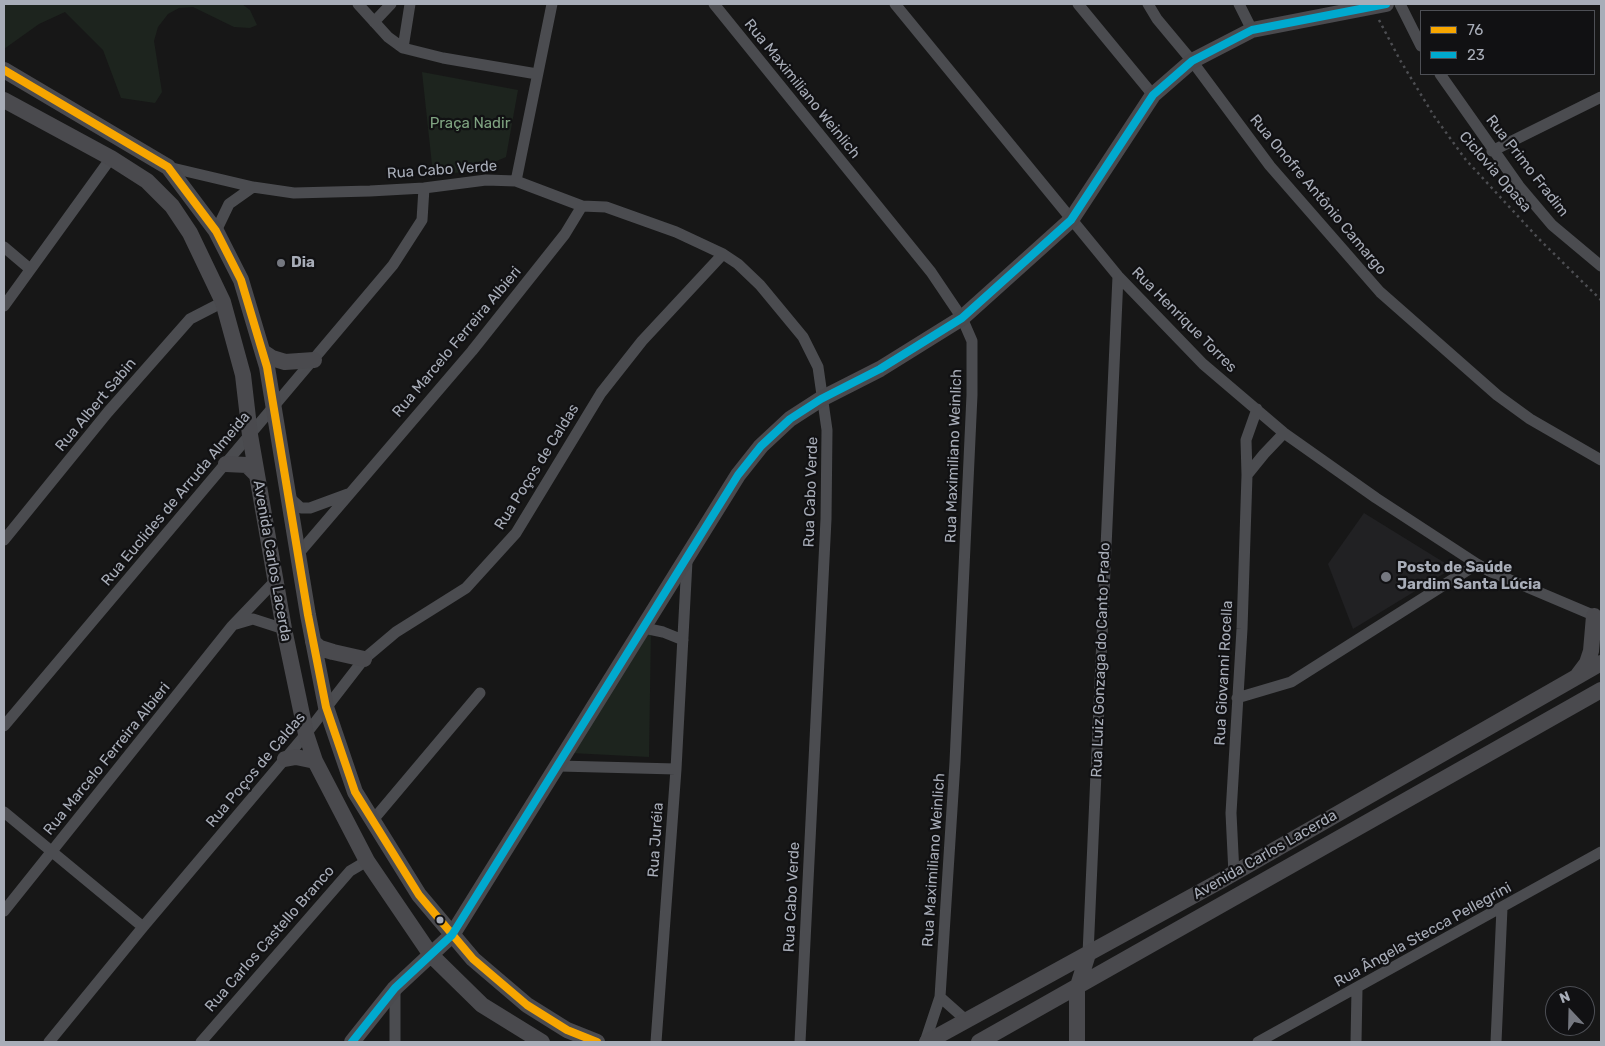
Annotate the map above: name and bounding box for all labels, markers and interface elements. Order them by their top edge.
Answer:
legend [1420,10,1595,75]
street label: Rua Maximiliano Weinlich [740,16,864,162]
text: 76 [1467,21,1483,39]
text: 23 [1467,46,1485,64]
street label: Rua Onofre Antônio Camargo [1246,111,1390,279]
street label: Rua Primo Fradim [1482,112,1572,220]
park label: Praça Nadir [430,115,510,133]
street label: Ciclovia Opasa [1455,128,1535,216]
street label: Rua Cabo Verde [386,157,498,183]
place label: Dia [291,254,315,272]
marker: Dia [275,257,287,269]
street label: Rua Marcelo Ferreira Albieri [389,263,525,421]
street label: Rua Henrique Torres [1128,264,1240,376]
street label: Rua Albert Sabin [52,355,140,455]
street label: Rua Maximiliano Weinlich [942,369,966,543]
street label: Rua Poços de Caldas [491,401,583,533]
street label: Rua Euclides de Arruda Almeida [98,408,254,590]
street label: Rua Cabo Verde [800,436,822,548]
street label: Avenida Carlos Lacerda [249,479,295,643]
street label: Rua Luiz Gonzaga do Canto Prado [1088,542,1114,778]
place label: Posto de Saúde Jardim Santa Lúcia [1397,559,1541,594]
marker: Posto de Saúde Jardim Santa Lúcia [1379,570,1393,584]
street label: Rua Giovanni Rocella [1211,600,1237,746]
street label: Rua Marcelo Ferreira Albieri [40,679,174,839]
street label: Rua Poços de Caldas [203,709,309,831]
street label: Rua Maximiliano Weinlich [919,773,949,947]
street label: Rua Juréia [644,802,668,878]
street label: Avenida Carlos Lacerda [1190,806,1340,904]
street label: Rua Cabo Verde [780,841,804,953]
street label: Rua Carlos Castello Branco [202,862,338,1016]
street label: Rua Ângela Stecca Pellegrini [1331,879,1515,991]
unlabelled marker [435,915,445,925]
north arrow [1545,986,1595,1036]
text: N [1557,988,1573,1007]

